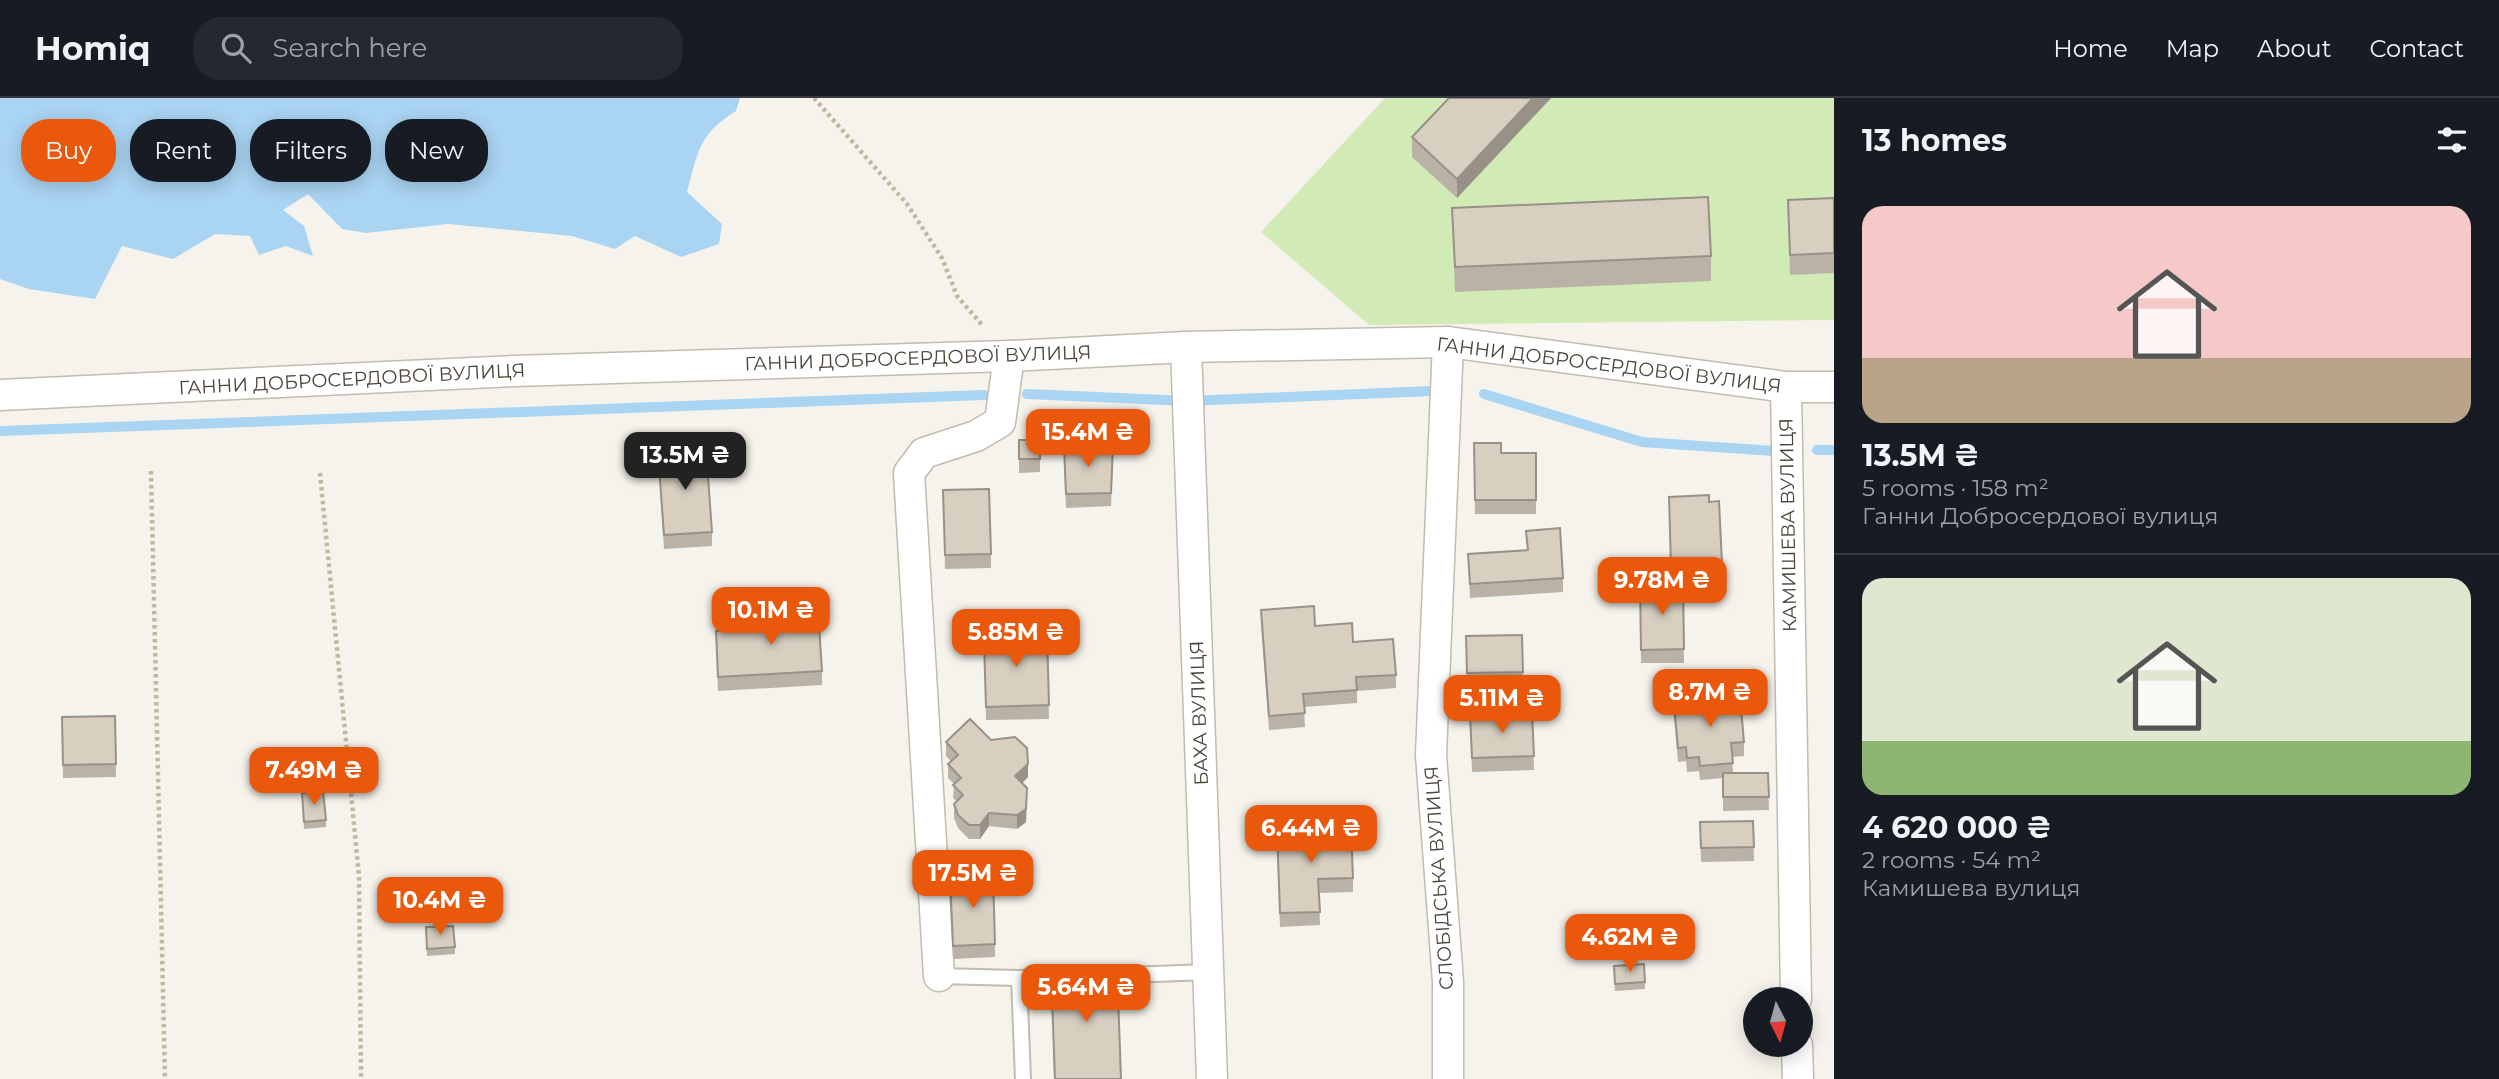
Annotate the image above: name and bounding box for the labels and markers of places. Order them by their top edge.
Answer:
pin: 15.4M ₴ [1023,410,1153,469]
pin: 13.5M ₴ [620,432,750,492]
pin: 9.78M ₴ [1597,558,1727,617]
pin: 10.1M ₴ [706,588,836,647]
pin: 5.85M ₴ [951,610,1081,669]
pin: 8.7M ₴ [1653,670,1767,729]
pin: 5.11M ₴ [1437,676,1567,735]
pin: 7.49M ₴ [249,748,379,807]
pin: 6.44M ₴ [1246,806,1376,865]
pin: 17.5M ₴ [908,850,1038,910]
pin: 10.4M ₴ [375,878,505,937]
pin: 4.62M ₴ [1565,914,1695,974]
pin: 5.64M ₴ [1021,964,1151,1024]

